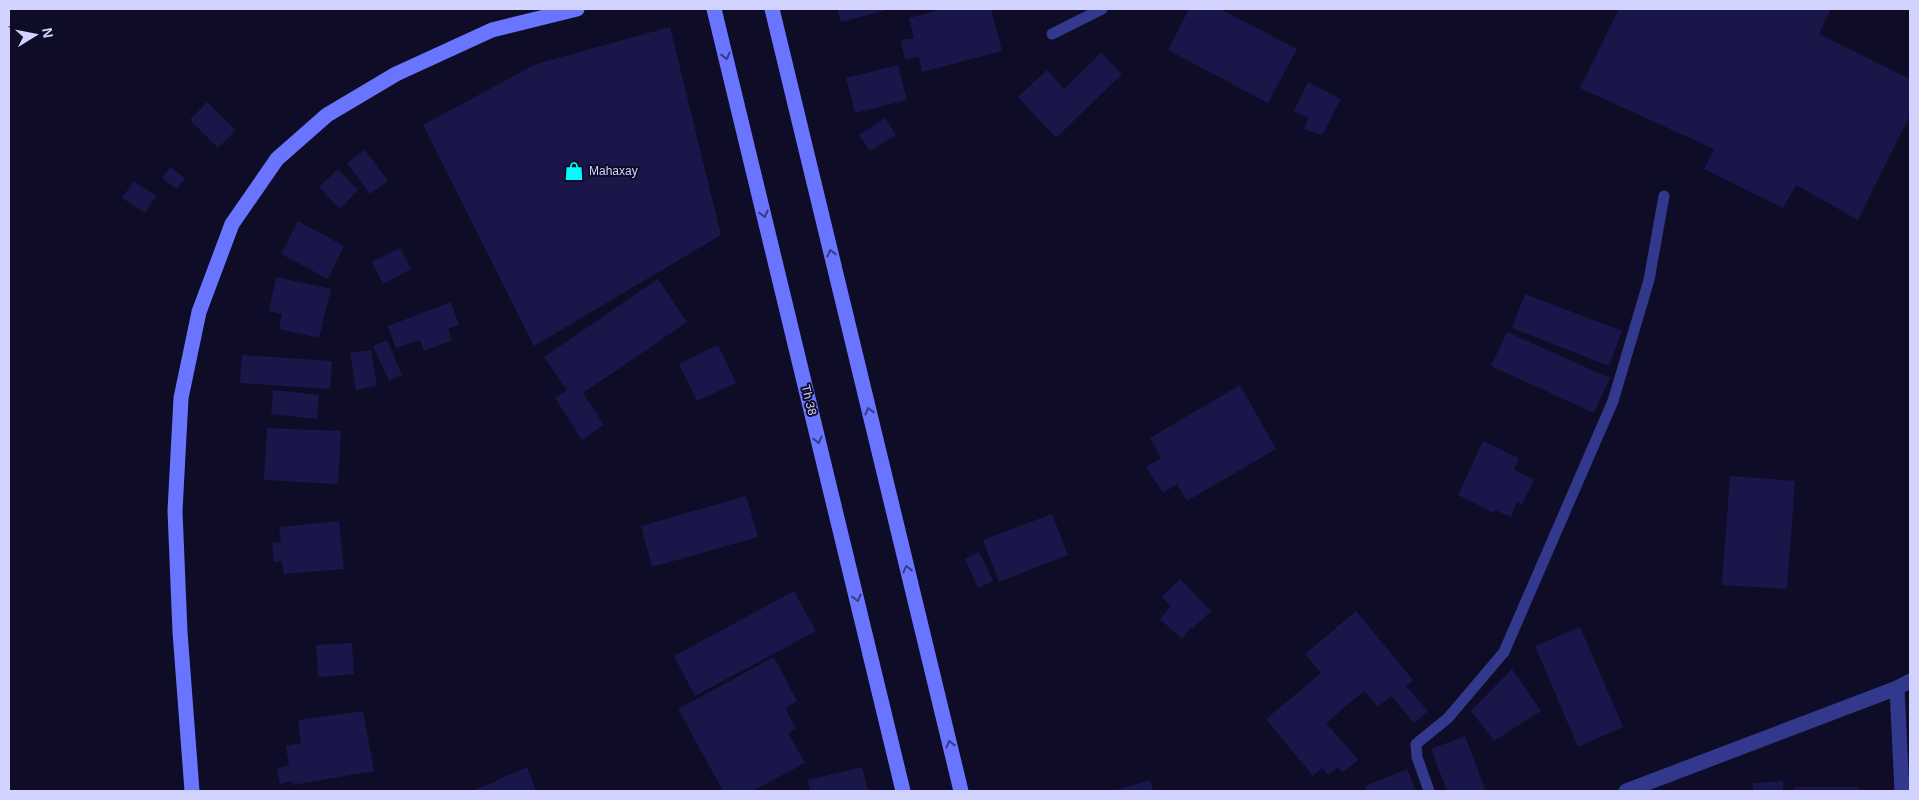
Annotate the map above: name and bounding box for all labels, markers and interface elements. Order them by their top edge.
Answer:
north arrow [10,10,60,60]
text: N [39,26,57,39]
one-way arrow [720,52,731,61]
shop icon: Mahaxay [563,160,585,182]
place label: Mahaxay [589,164,638,178]
one-way arrow [758,210,769,219]
one-way arrow [826,248,837,257]
street label: Th 38 [798,383,820,417]
one-way arrow [864,406,875,415]
one-way arrow [813,436,823,444]
one-way arrow [902,564,913,573]
one-way arrow [851,594,862,603]
one-way arrow [945,740,955,748]

